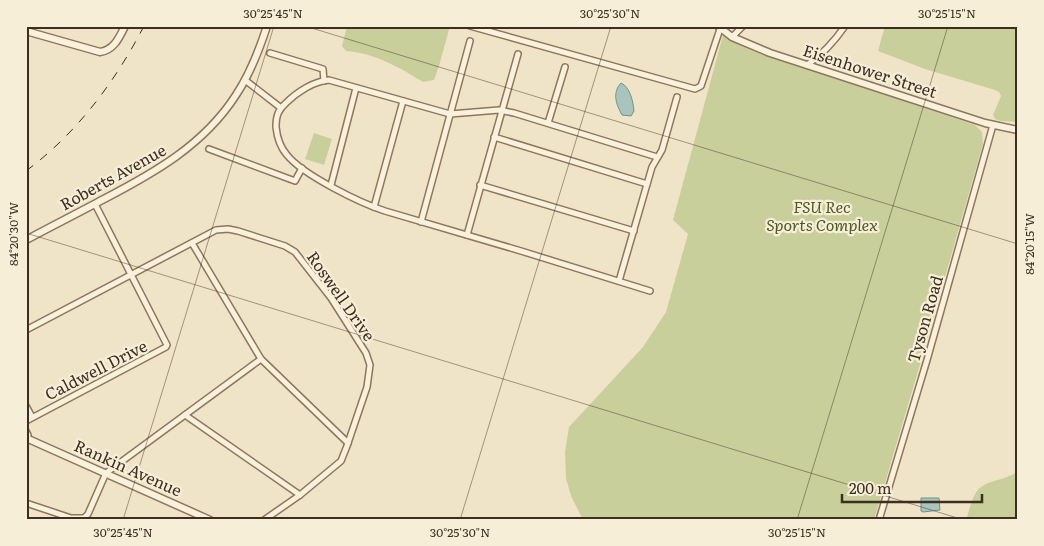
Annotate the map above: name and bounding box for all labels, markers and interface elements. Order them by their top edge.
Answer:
text: 30°25'45"N [243,4,303,22]
text: 30°25'30"N [580,4,640,22]
text: 30°25'15"N [918,4,976,22]
street label: Eisenhower Street [800,37,941,103]
street label: Roberts Avenue [55,137,170,215]
park label: FSU Rec Sports Complex [766,194,878,236]
text: 84°20'30"W [4,202,22,266]
text: 84°20'15"W [1020,213,1038,275]
street label: Roswell Drive [302,246,382,345]
street label: Tyson Road [900,272,948,365]
street label: Caldwell Drive [40,333,151,405]
street label: Rankin Avenue [71,433,186,502]
scale bar [842,471,982,503]
text: 200 m [849,476,892,499]
text: 30°25'45"N [93,523,153,541]
text: 30°25'30"N [430,523,490,541]
text: 30°25'15"N [768,523,826,541]

